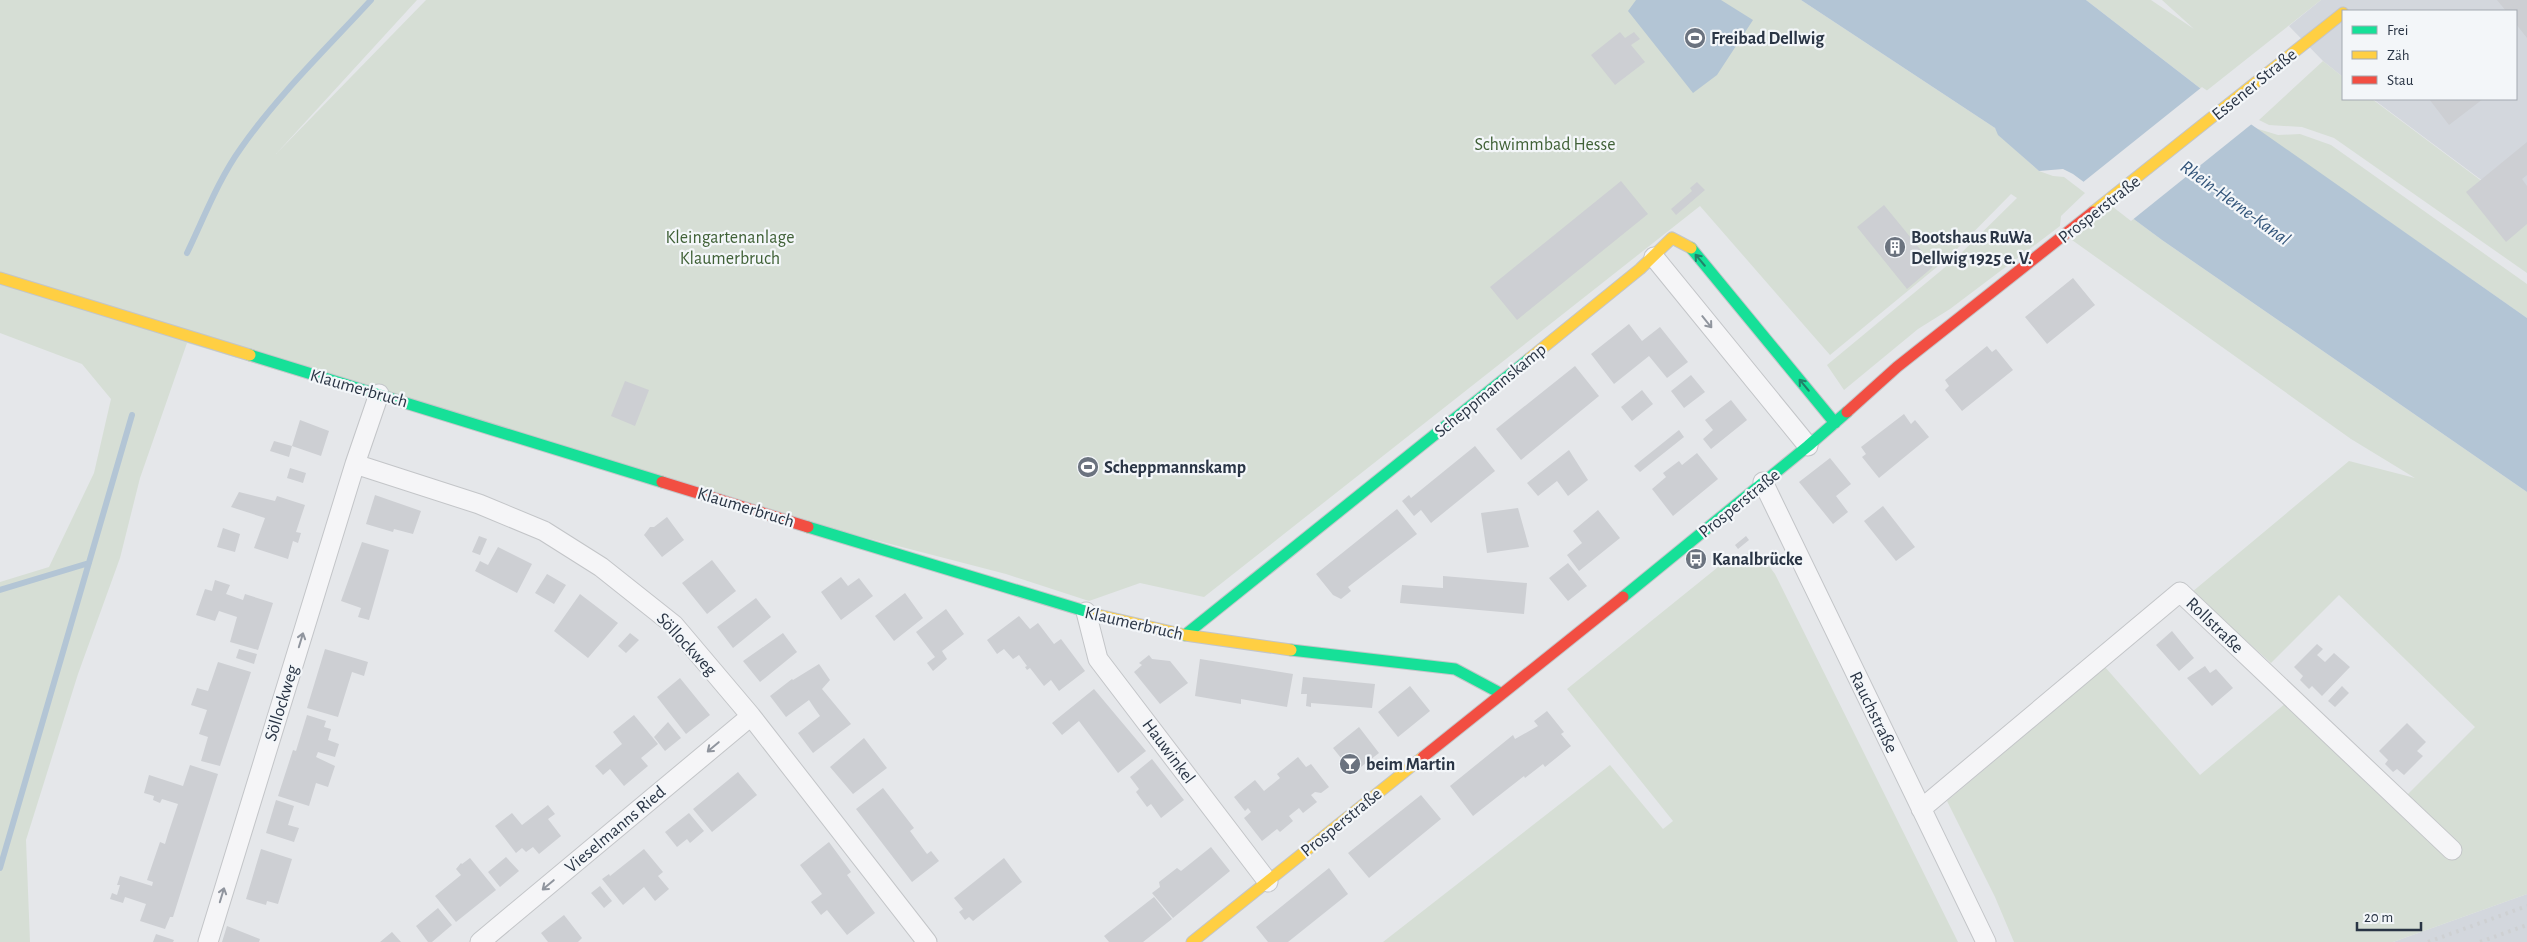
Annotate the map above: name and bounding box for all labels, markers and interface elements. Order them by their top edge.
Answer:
legend [2342,10,2517,100]
text: Frei [2387,23,2408,38]
sports icon: Freibad Dellwig [1683,26,1707,50]
place label: Freibad Dellwig [1711,30,1825,48]
street label: Essener Straße [2209,45,2300,124]
text: Zäh [2387,48,2410,63]
text: Stau [2387,73,2414,88]
park label: Schwimmbad Hesse [1475,136,1615,154]
water label: Rhein-Herne-Kanal [2177,157,2294,249]
street label: Prosperstraße [2055,172,2144,247]
park label: Kleingartenanlage Klaumerbruch [665,229,795,268]
place label: Bootshaus RuWa Dellwig 1925 e. V. [1911,229,2033,268]
building icon: Bootshaus RuWa Dellwig 1925 e. V. [1883,235,1907,259]
one-way arrow [1695,254,1706,267]
one-way arrow [1701,315,1712,328]
street label: Scheppmannskamp [1431,340,1550,441]
street label: Klaumerbruch [308,366,410,411]
one-way arrow [1798,379,1809,392]
sports icon: Scheppmannskamp [1076,455,1100,479]
place label: Scheppmannskamp [1104,459,1246,477]
street label: Prosperstraße [1696,466,1783,542]
street label: Klaumerbruch [695,485,796,531]
bus stop icon: Kanalbrücke [1684,547,1708,571]
place label: Kanalbrücke [1712,551,1803,569]
street label: Rollstraße [2182,594,2246,657]
street label: Klaumerbruch [1083,604,1185,644]
street label: Söllockweg [653,610,720,680]
one-way arrow [297,632,306,648]
street label: Söllockweg [262,663,302,744]
street label: Rauchstraße [1846,669,1900,756]
street label: Hauwinkel [1138,716,1198,787]
one-way arrow [707,741,720,753]
bar icon: beim Martin [1338,752,1362,776]
place label: beim Martin [1366,756,1455,774]
street label: Vieselmanns Ried [562,783,669,877]
street label: Prosperstraße [1298,785,1385,861]
one-way arrow [542,879,555,890]
one-way arrow [218,888,228,904]
scale bar [2357,900,2421,932]
text: 20 m [2364,910,2393,925]

